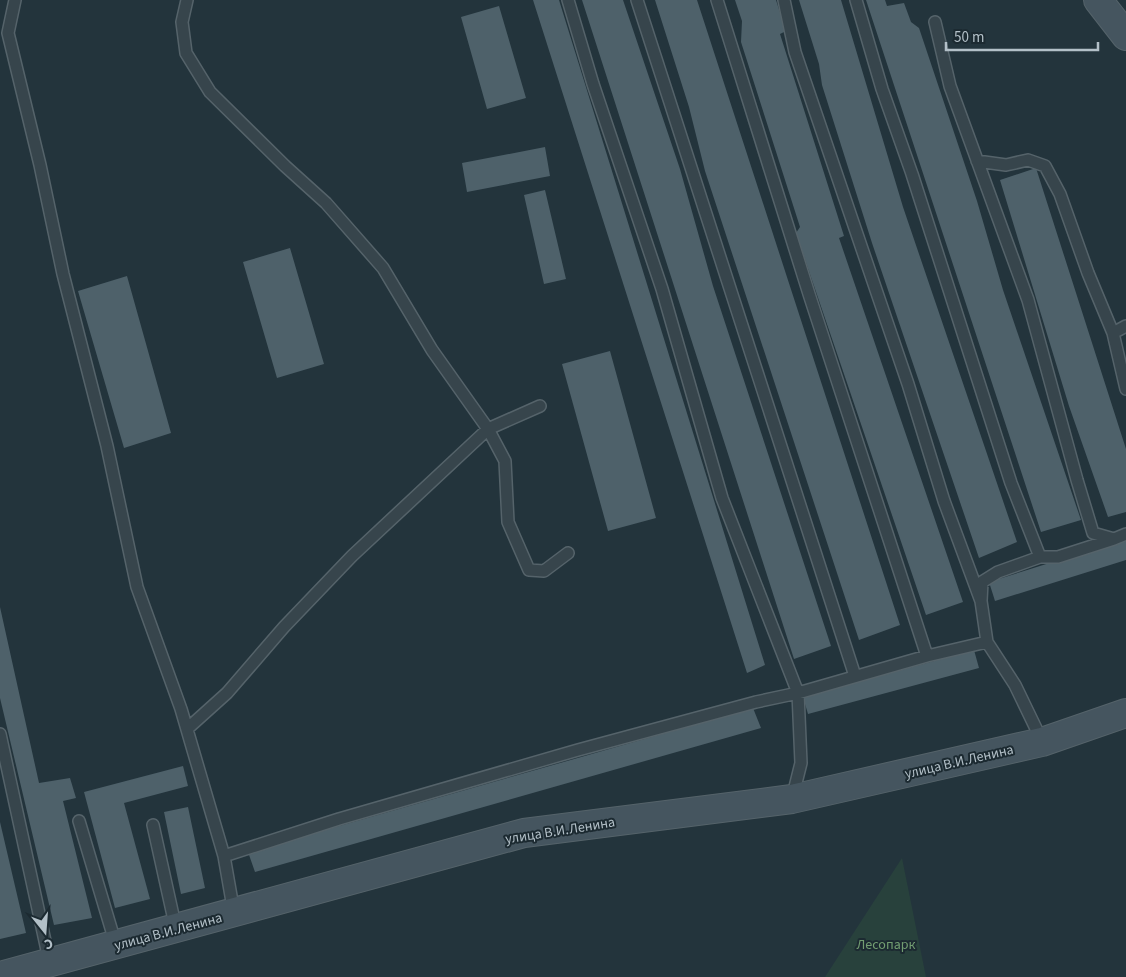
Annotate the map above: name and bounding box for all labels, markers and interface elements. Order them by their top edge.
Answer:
scale bar [946,20,1098,52]
text: 50 m [954,27,984,48]
street label: улица В.И.Ленина [903,740,1016,784]
street label: улица В.И.Ленина [504,812,617,850]
north arrow [20,907,70,957]
street label: улица В.И.Ленина [112,908,224,956]
text: С [42,933,55,954]
park label: Лесопарк [857,935,916,955]

